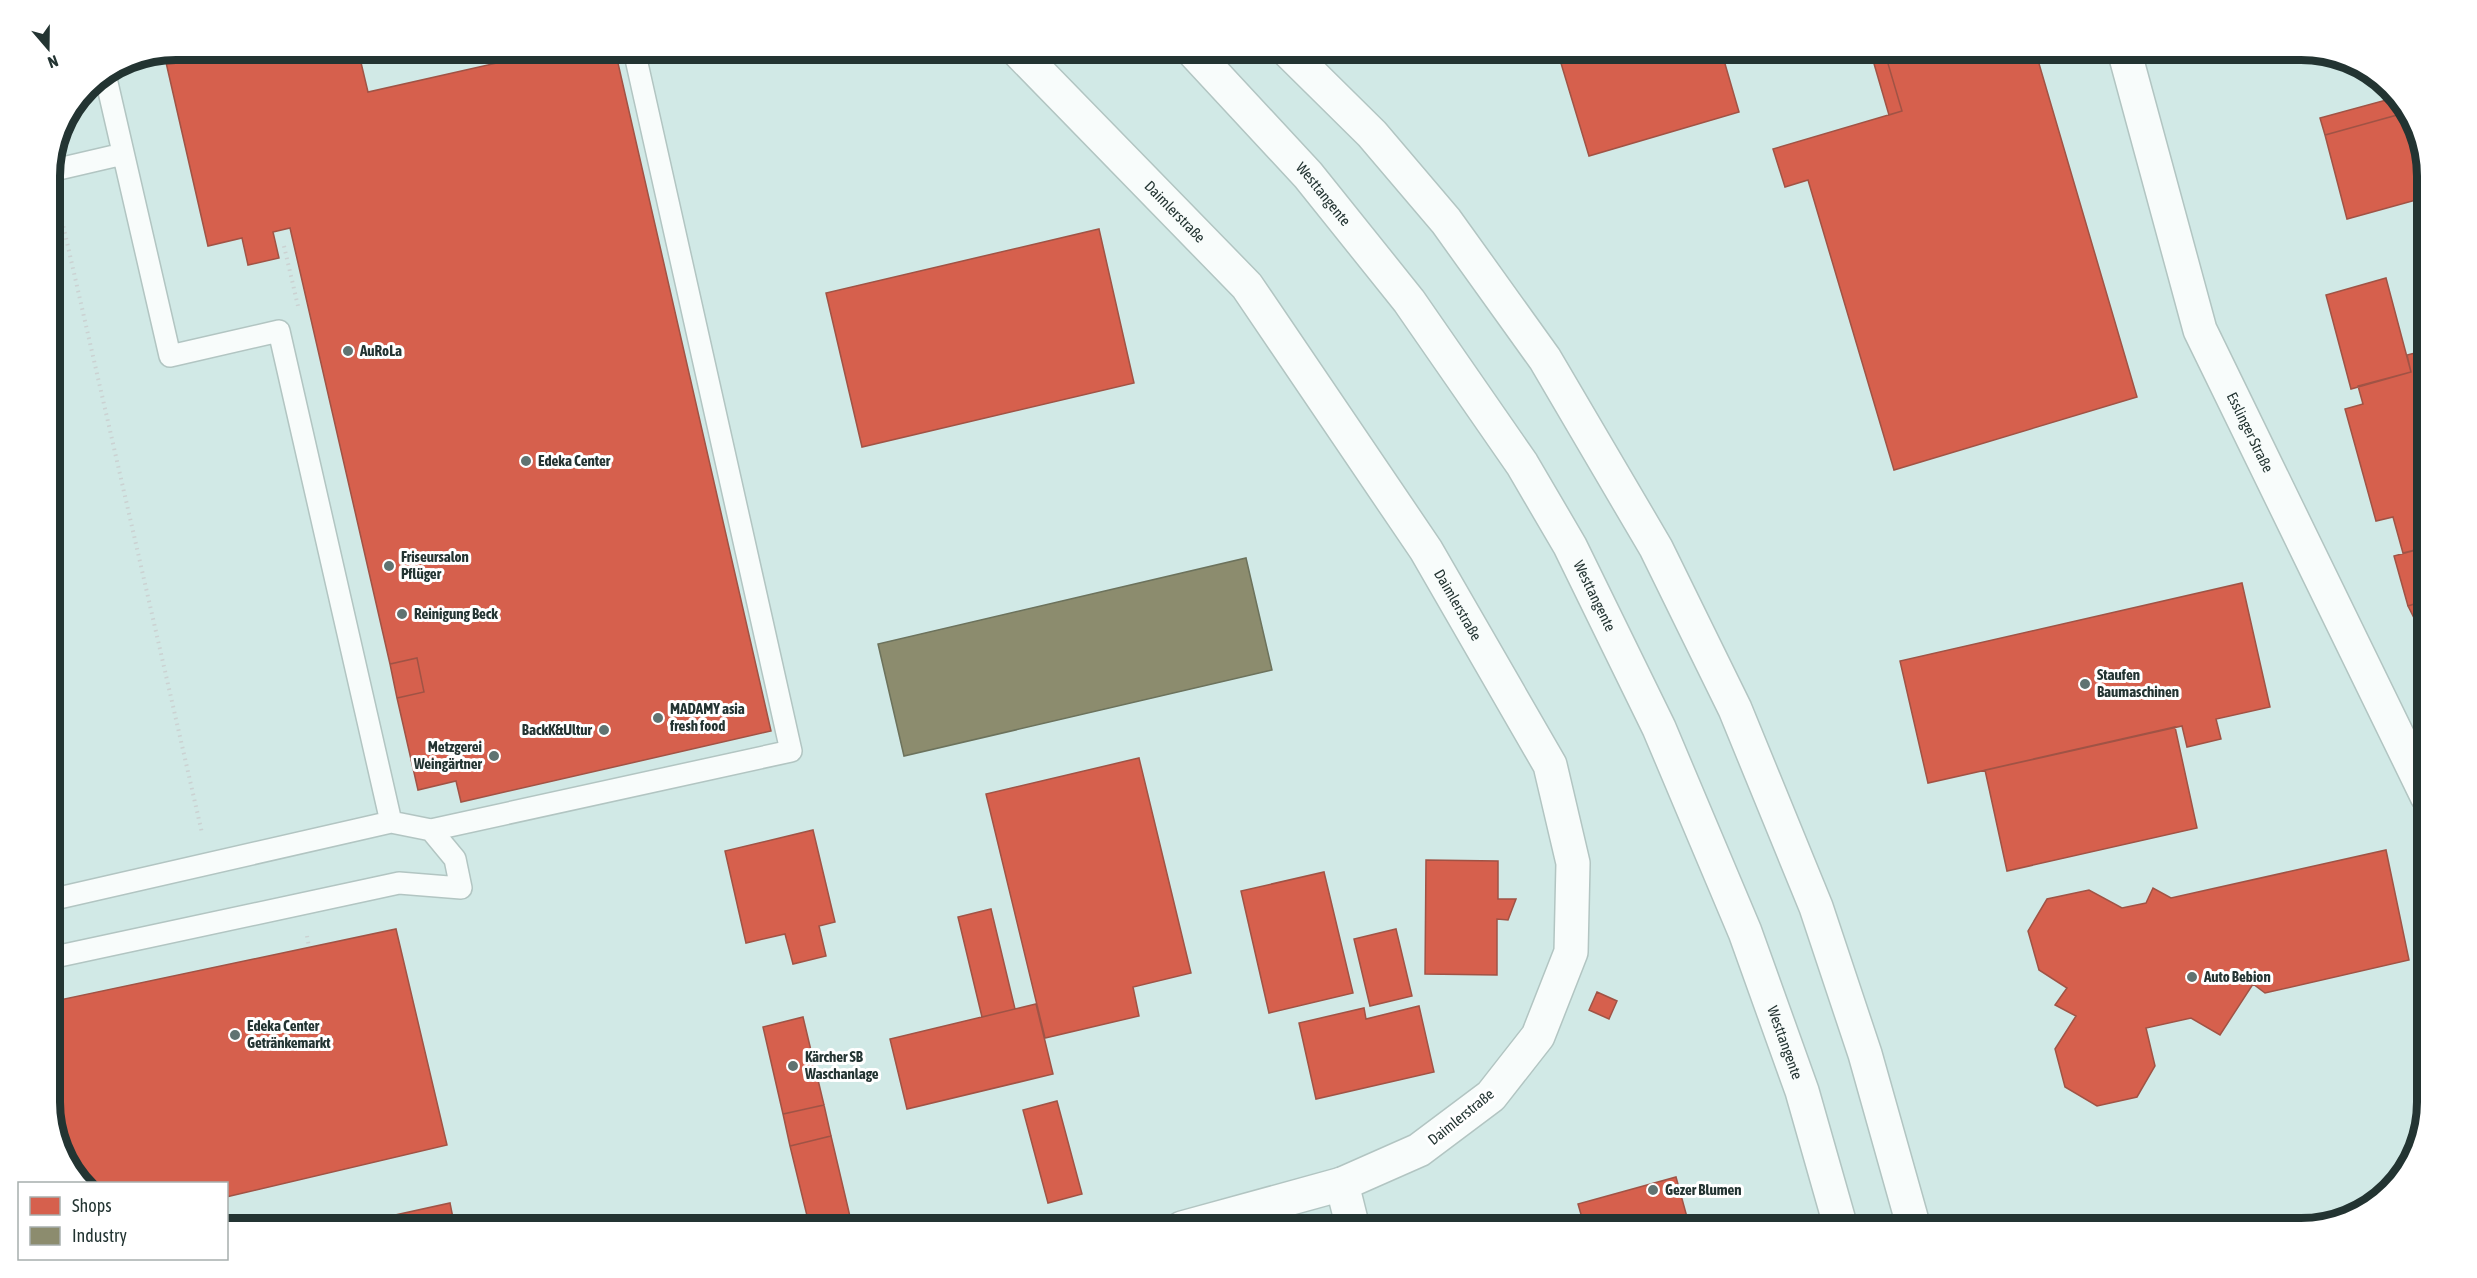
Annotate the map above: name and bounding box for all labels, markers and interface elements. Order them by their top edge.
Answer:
north arrow [18,18,78,78]
text: N [46,52,61,72]
street label: Westtangente [1293,159,1354,229]
street label: Daimlerstraße [1141,177,1209,246]
place label: AuRoLa [359,342,402,359]
marker: AuRoLa [341,344,355,358]
street label: Esslinger Straße [2224,389,2277,475]
place label: Edeka Center [538,452,611,469]
marker: Edeka Center [519,454,533,468]
place label: Friseursalon Pflüger [401,548,469,582]
street label: Westtangente [1570,558,1619,634]
marker: Friseursalon Pflüger [382,559,396,573]
street label: Daimlerstraße [1431,566,1485,644]
place label: Reinigung Beck [414,605,498,622]
marker: Reinigung Beck [395,607,409,621]
place label: Staufen Baumaschinen [2097,666,2179,700]
marker: Staufen Baumaschinen [2078,677,2092,691]
place label: MADAMY asia fresh food [669,700,745,734]
marker: MADAMY asia fresh food [651,711,665,725]
place label: BackK&Ultur [522,721,593,738]
marker: BackK&Ultur [597,723,611,737]
place label: Metzgerei Weingärtner [413,738,483,772]
marker: Metzgerei Weingärtner [487,749,501,763]
place label: Auto Bebion [2203,968,2271,985]
marker: Auto Bebion [2185,970,2199,984]
street label: Westtangente [1764,1004,1806,1082]
place label: Edeka Center Getränkemarkt [247,1017,331,1051]
marker: Edeka Center Getränkemarkt [228,1028,242,1042]
place label: Kärcher SB Waschanlage [804,1048,879,1082]
marker: Kärcher SB Waschanlage [786,1059,800,1073]
street label: Daimlerstraße [1425,1085,1497,1148]
place label: Gezer Blumen [1665,1181,1742,1198]
legend [18,1182,228,1260]
marker: Gezer Blumen [1646,1183,1660,1197]
text: Shops [72,1195,112,1216]
text: Industry [72,1225,127,1246]

